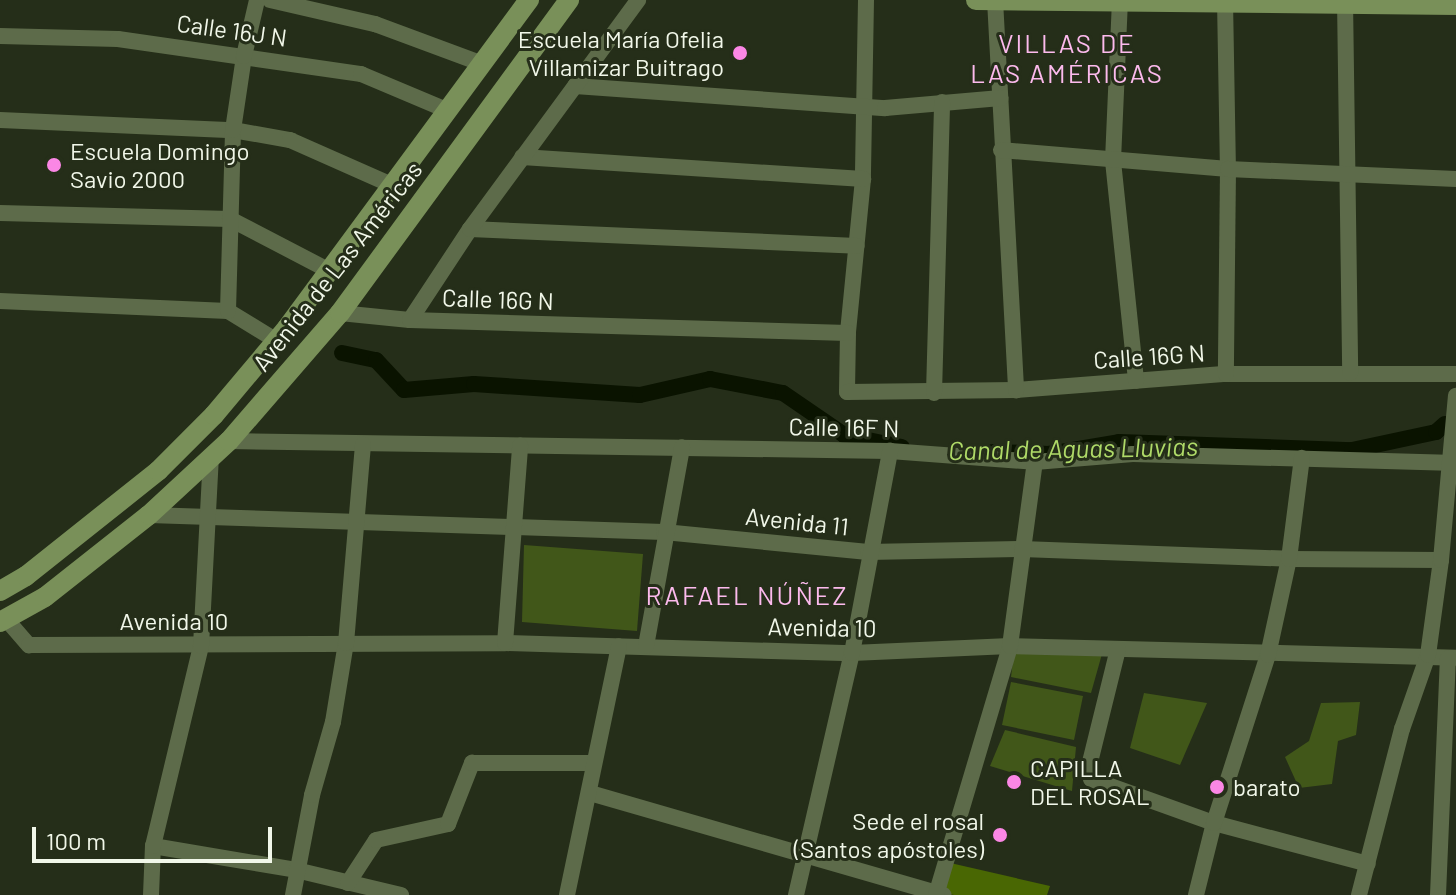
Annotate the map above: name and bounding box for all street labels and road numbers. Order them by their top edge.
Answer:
street label: Calle 16J N [175,8,289,52]
street label: Avenida de Las Américas [246,155,428,377]
street label: Calle 16G N [442,283,554,315]
street label: Calle 16G N [1092,338,1206,374]
street label: Calle 16F N [788,412,900,442]
street label: Avenida 11 [744,501,850,541]
street label: Avenida 10 [120,607,228,635]
street label: Avenida 10 [767,612,877,642]

